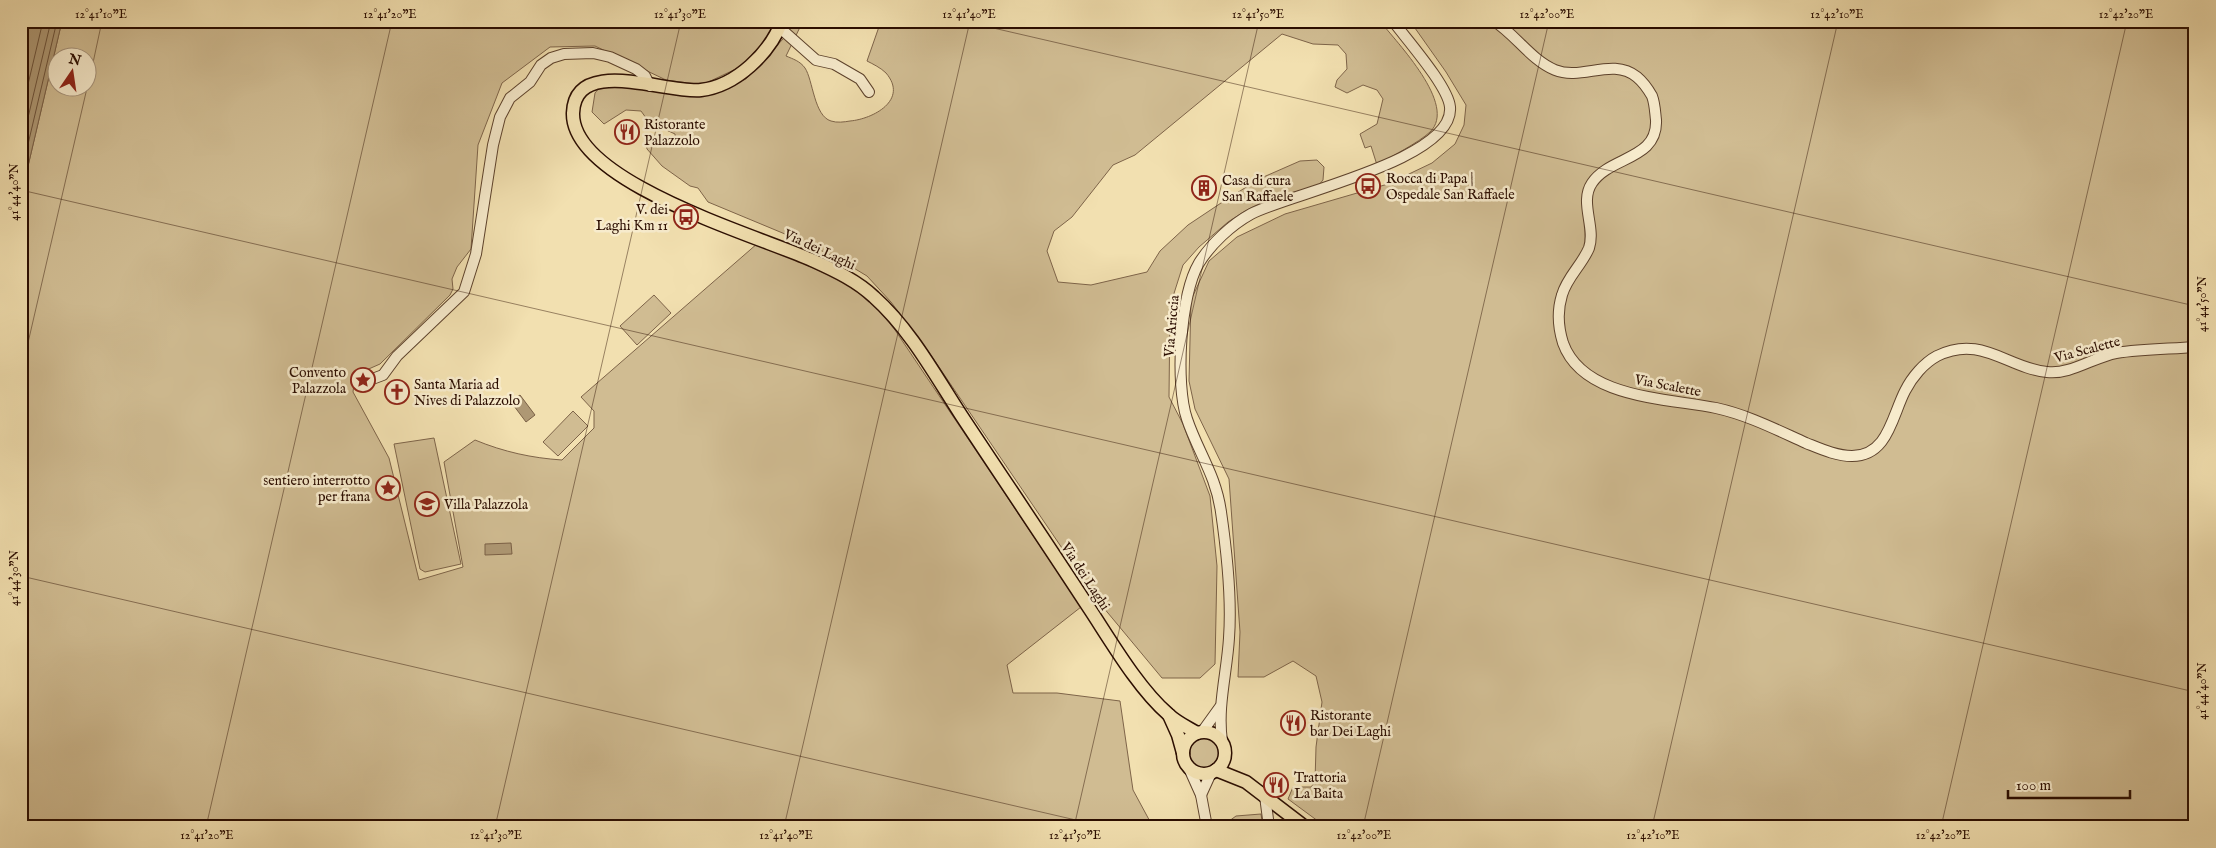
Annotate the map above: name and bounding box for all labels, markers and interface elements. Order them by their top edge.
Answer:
text: 12°41'10"E [75,7,127,22]
text: 12°41'20"E [363,7,417,22]
text: 12°41'30"E [654,7,706,22]
text: 12°41'40"E [942,7,996,22]
text: 12°41'50"E [1232,7,1284,22]
text: 12°42'00"E [1520,7,1574,22]
text: 12°42'10"E [1810,7,1864,22]
text: 12°42'20"E [2099,7,2153,22]
north arrow [48,48,98,98]
text: N [66,50,83,70]
place label: Ristorante Palazzolo [644,116,706,150]
restaurant icon: Ristorante Palazzolo [614,119,640,145]
text: 41°44'40"N [7,163,22,221]
place label: Rocca di Papa | Ospedale San Raffaele [1386,170,1515,204]
place label: Casa di cura San Raffaele [1222,172,1294,206]
bus stop icon: Rocca di Papa | Ospedale San Raffaele [1355,173,1381,199]
building icon: Casa di cura San Raffaele [1191,175,1217,201]
place label: V. dei Laghi Km 11 [596,201,668,235]
bus stop icon: V. dei Laghi Km 11 [673,204,699,230]
street label: Via dei Laghi [780,225,859,275]
text: 41°44'50"N [2195,276,2210,332]
street label: Via Ariccia [1160,293,1184,359]
street label: Via Scalette [2051,332,2123,368]
place label: Convento Palazzola [289,364,347,398]
place icon: Convento Palazzola [350,367,376,393]
street label: Via Scalette [1632,371,1703,401]
place label: Santa Maria ad Nives di Palazzolo [414,376,521,410]
church icon: Santa Maria ad Nives di Palazzolo [384,379,410,405]
place label: sentiero interrotto per frana [263,472,371,506]
place icon: sentiero interrotto per frana [375,475,401,501]
school or university icon: Villa Palazzola [414,491,440,517]
place label: Villa Palazzola [443,496,529,514]
street label: Via dei Laghi [1056,538,1114,614]
text: 41°44'30"N [7,549,22,606]
text: 41°44'40"N [2195,662,2210,720]
place label: Ristorante bar Dei Laghi [1310,707,1391,741]
restaurant icon: Ristorante bar Dei Laghi [1280,710,1306,736]
scale bar [2008,768,2131,800]
place label: Trattoria La Baita [1294,769,1347,803]
restaurant icon: Trattoria La Baita [1263,772,1289,798]
text: 100 m [2016,776,2052,795]
text: 12°41'20"E [180,828,234,843]
text: 12°41'30"E [470,828,522,843]
text: 12°41'40"E [759,828,813,843]
text: 12°41'50"E [1049,828,1101,843]
text: 12°42'00"E [1337,828,1391,843]
text: 12°42'10"E [1626,828,1680,843]
text: 12°42'20"E [1916,828,1970,843]

